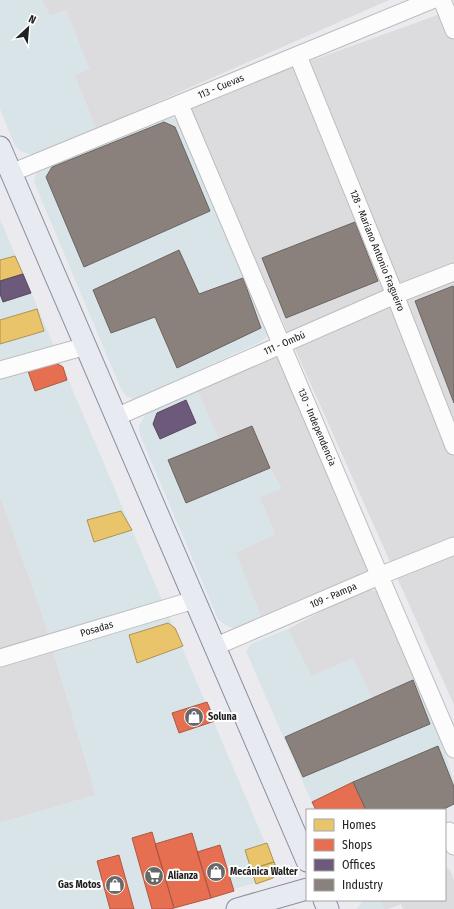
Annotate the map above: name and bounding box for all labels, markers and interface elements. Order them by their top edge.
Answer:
north arrow [8,8,48,48]
text: N [26,12,38,27]
street label: 113 - Cuevas [196,72,246,102]
street label: 128 - Mariano Antonio Fragueiro [347,188,407,313]
street label: 111 - Ombú [262,328,307,358]
street label: 130 - Independencia [295,387,338,468]
street label: 109 - Pampa [308,580,359,611]
street label: Posadas [79,618,115,640]
shop icon: Soluna [183,706,205,728]
place label: Soluna [208,711,237,723]
legend [306,809,446,901]
text: Homes [342,818,376,832]
text: Shops [342,838,372,852]
text: Offices [342,858,375,872]
shop icon: Mecánica Walter [205,861,227,883]
supermarket icon: Alianza [143,865,165,887]
place label: Mecánica Walter [230,865,298,878]
place label: Alianza [167,870,198,882]
shop icon: Gas Motos [104,874,126,896]
text: Industry [342,878,383,892]
place label: Gas Motos [58,879,102,891]

